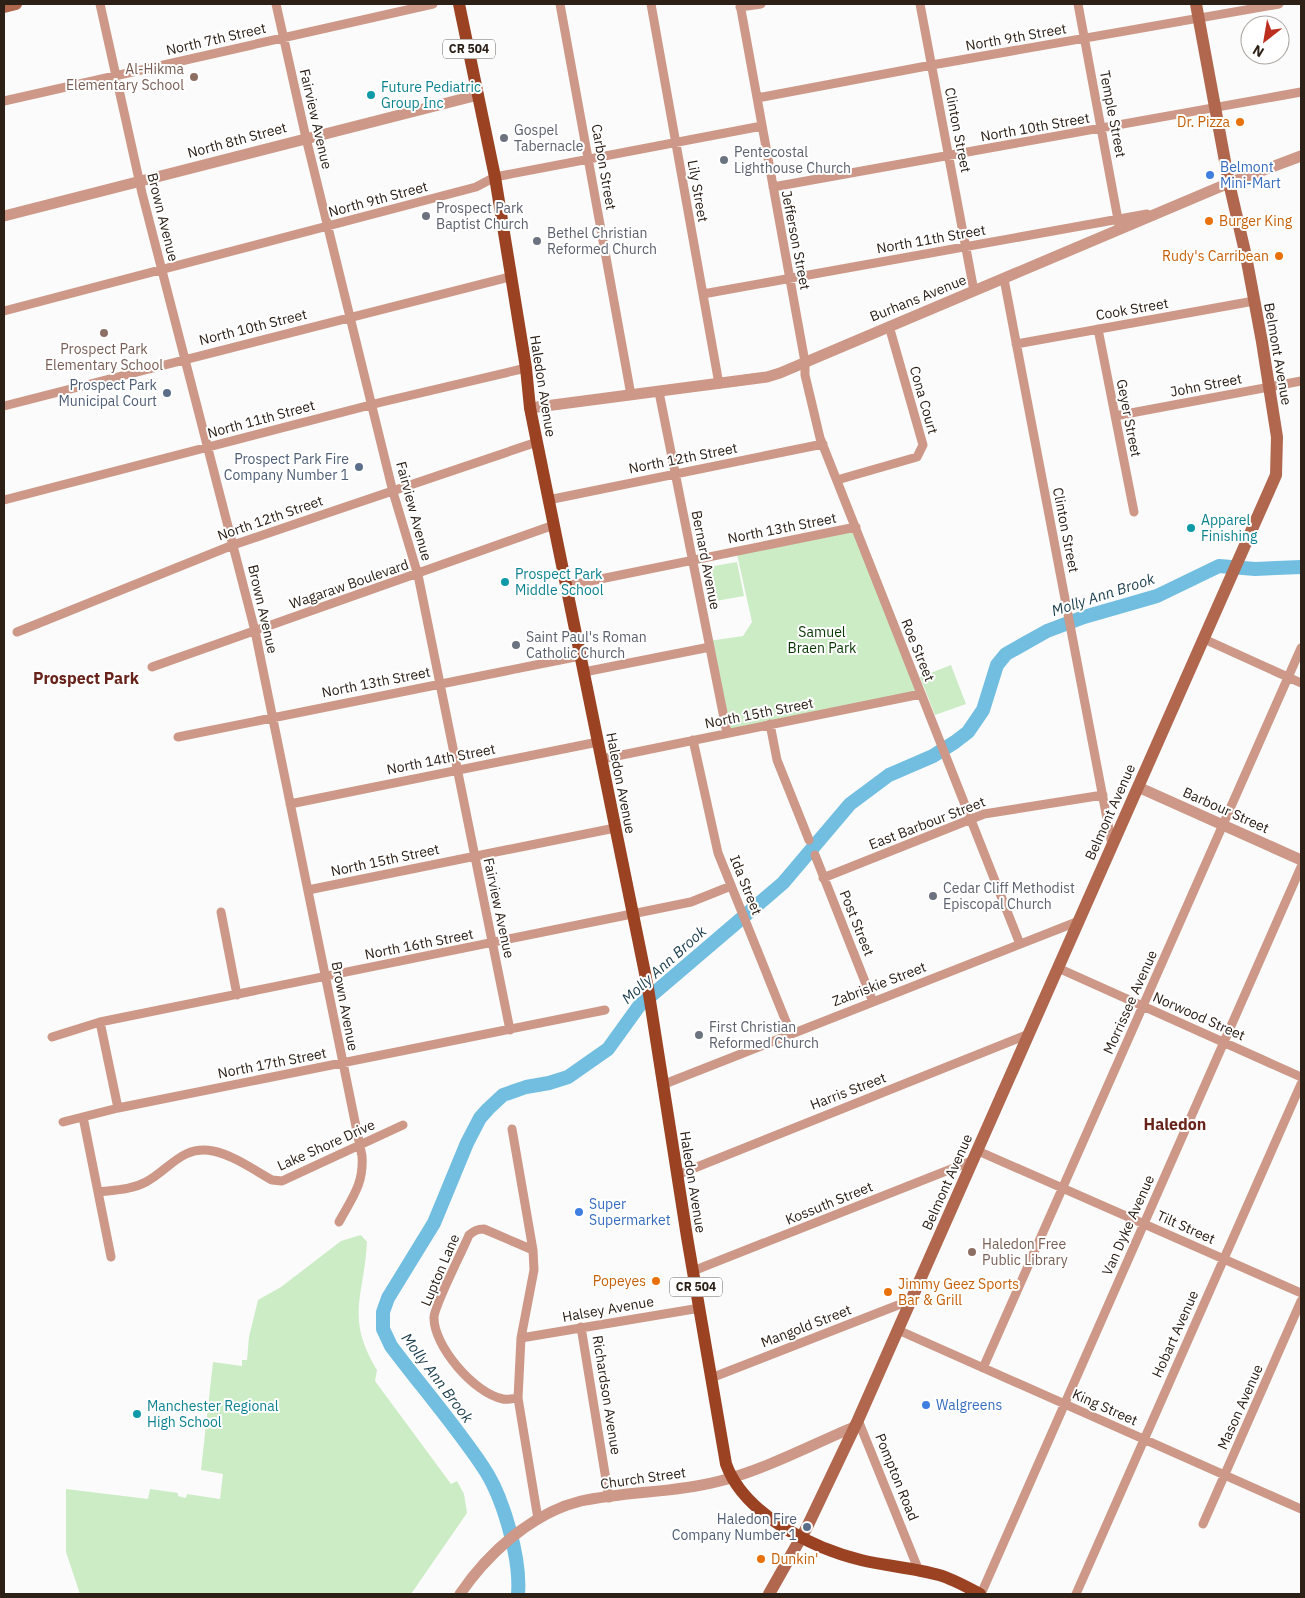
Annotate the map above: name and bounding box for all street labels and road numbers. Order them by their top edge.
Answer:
street label: North 7th Street [164,19,268,59]
street label: North 9th Street [964,19,1068,55]
road number: CR 504 [443,40,495,59]
street label: Fairview Avenue [296,67,336,171]
street label: Temple Street [1096,69,1130,159]
street label: Clinton Street [941,86,975,174]
street label: North 10th Street [979,109,1091,145]
street label: North 8th Street [185,118,289,162]
street label: Carbon Street [588,123,620,211]
street label: Lily Street [684,158,712,224]
street label: Brown Avenue [143,171,183,264]
street label: North 9th Street [326,177,430,221]
street label: Jefferson Street [778,189,814,291]
street label: North 11th Street [875,221,987,257]
street label: Burhans Avenue [867,270,969,326]
street label: Cook Street [1094,294,1170,324]
street label: Belmont Avenue [1260,301,1296,407]
street label: North 10th Street [197,305,309,349]
street label: Haledon Avenue [526,334,560,438]
street label: Cona Court [906,364,942,436]
street label: John Street [1169,369,1243,401]
street label: Geyer Street [1113,378,1145,458]
street label: North 11th Street [205,396,317,442]
street label: North 12th Street [627,439,739,477]
street label: Fairview Avenue [392,459,436,563]
street label: Clinton Street [1049,486,1083,574]
street label: North 12th Street [215,491,325,544]
street label: Bernard Avenue [688,509,724,611]
street label: North 13th Street [726,509,838,547]
street label: Wagaraw Boulevard [287,555,411,613]
street label: Brown Avenue [244,563,282,656]
street label: Roe Street [897,616,939,684]
street label: North 13th Street [320,663,432,701]
street label: North 15th Street [703,694,815,732]
street label: Haledon Avenue [602,731,640,835]
street label: North 14th Street [385,740,497,778]
street label: Belmont Avenue [1081,761,1139,863]
street label: Barbour Street [1180,783,1272,837]
street label: East Barbour Street [866,793,988,853]
street label: North 15th Street [329,840,441,880]
street label: Ida Street [726,852,766,918]
street label: Fairview Avenue [480,856,519,960]
street label: Post Street [836,887,878,959]
street label: North 16th Street [363,925,475,963]
street label: Morrissee Avenue [1099,947,1161,1057]
street label: Zabriskie Street [829,958,929,1010]
street label: Brown Avenue [328,960,363,1053]
street label: Norwood Street [1150,988,1248,1044]
street label: North 17th Street [216,1044,328,1082]
street label: Harris Street [808,1068,888,1114]
street label: Lake Shore Drive [274,1115,378,1175]
street label: Haledon Avenue [676,1130,710,1234]
street label: Belmont Avenue [918,1131,976,1233]
street label: Van Dyke Avenue [1098,1172,1158,1278]
street label: Kossuth Street [783,1177,875,1229]
street label: Tilt Street [1154,1206,1218,1248]
street label: Lupton Lane [417,1231,463,1309]
road number: CR 504 [670,1277,722,1296]
street label: Hobart Avenue [1148,1287,1202,1380]
street label: Halsey Avenue [561,1292,655,1326]
street label: Mangold Street [758,1300,854,1352]
street label: Richardson Avenue [589,1334,625,1456]
street label: Mason Avenue [1213,1361,1267,1452]
street label: King Street [1070,1385,1140,1429]
street label: Pompton Road [871,1431,923,1523]
street label: Church Street [599,1463,687,1493]

